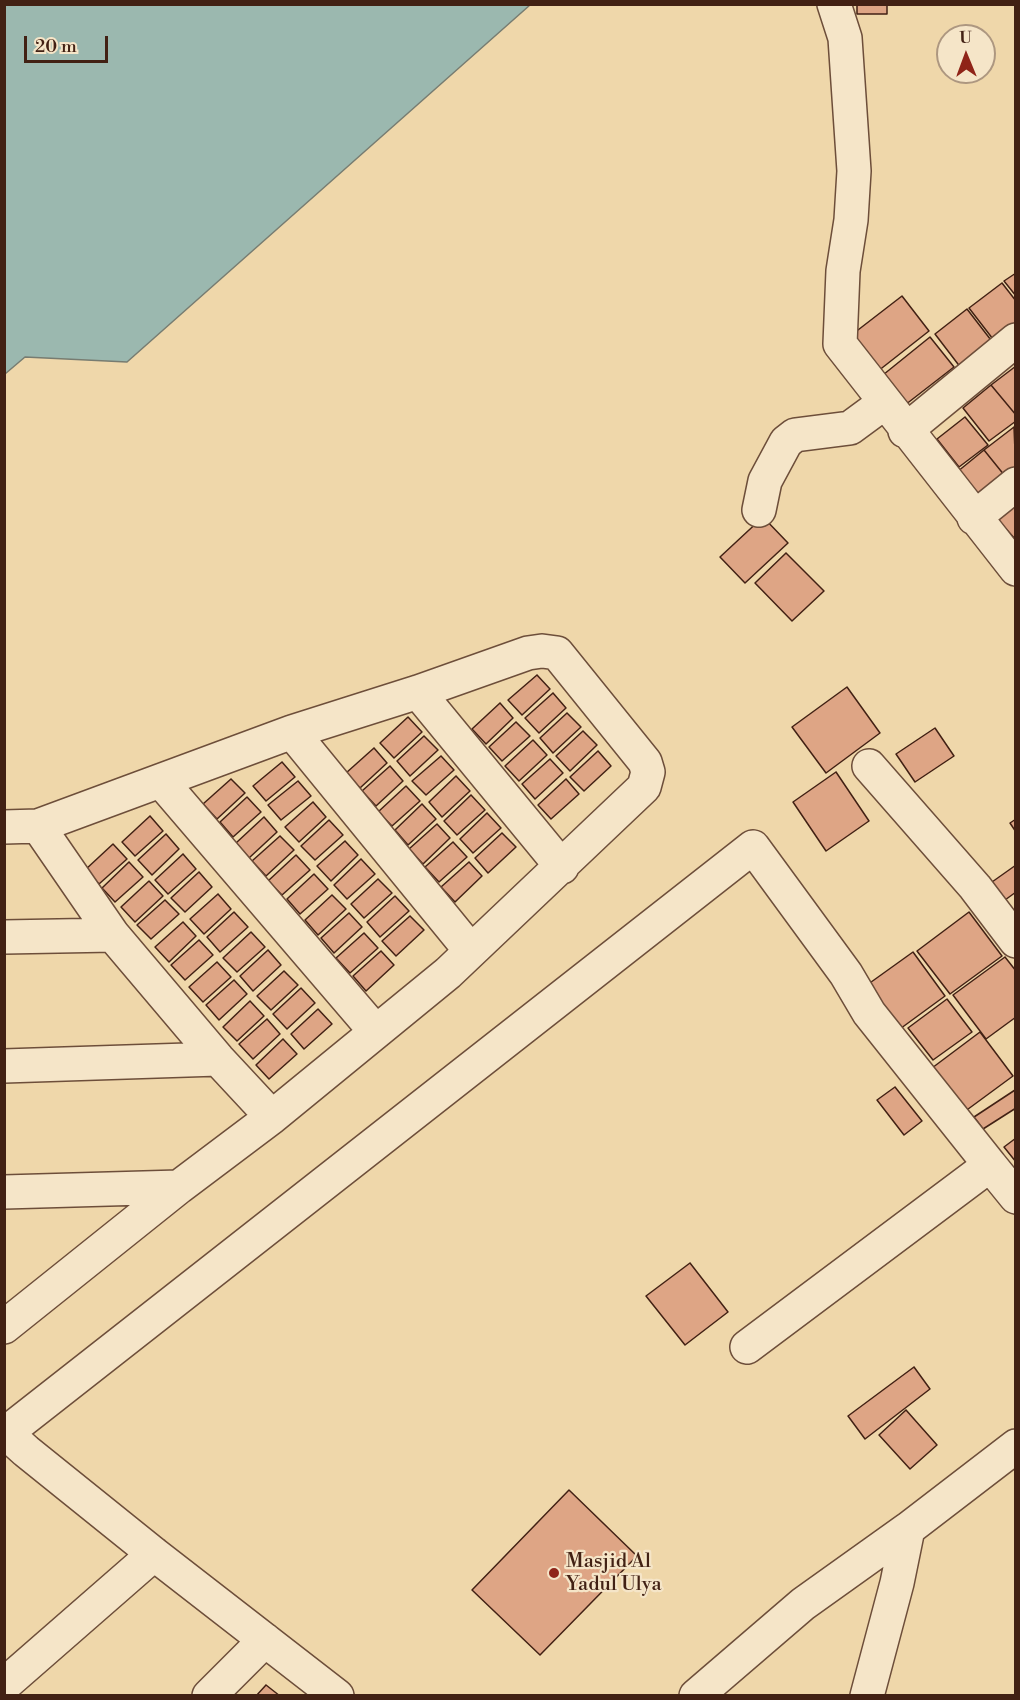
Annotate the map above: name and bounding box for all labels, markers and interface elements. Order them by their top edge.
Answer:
scale bar [27,24,111,62]
north arrow [936,24,996,84]
text: U [959,28,972,48]
text: 20 m [35,35,77,58]
place label: Masjid Al Yadul Ulya [566,1550,662,1597]
marker: Masjid Al Yadul Ulya [547,1566,561,1580]

